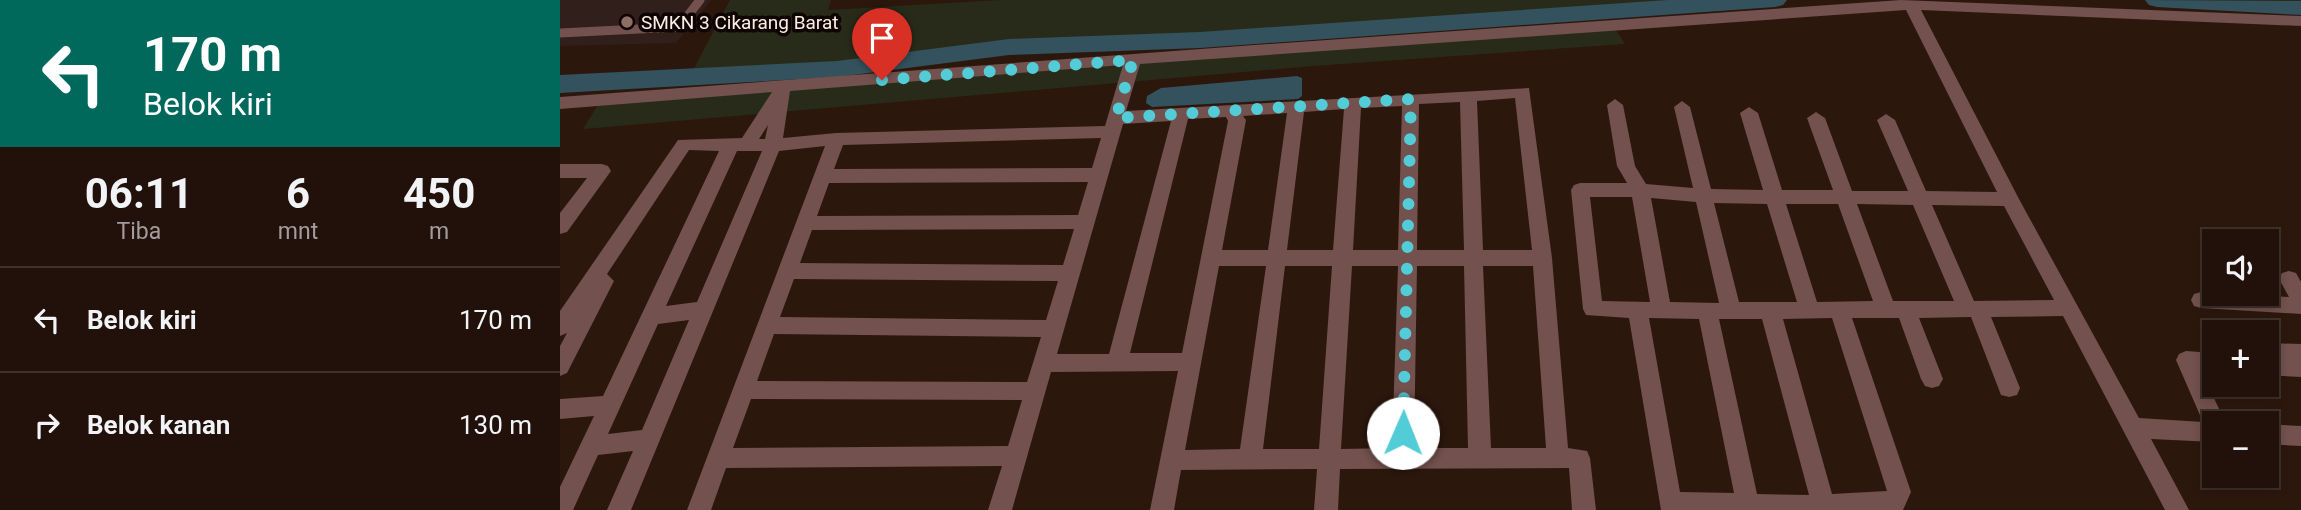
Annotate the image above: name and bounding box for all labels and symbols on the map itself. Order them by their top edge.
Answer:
pin [852,8,912,80]
place label: SMKN 3 Cikarang Barat [641,11,838,34]
marker: SMKN 3 Cikarang Barat [619,14,635,30]
position arrow [1366,396,1440,470]

